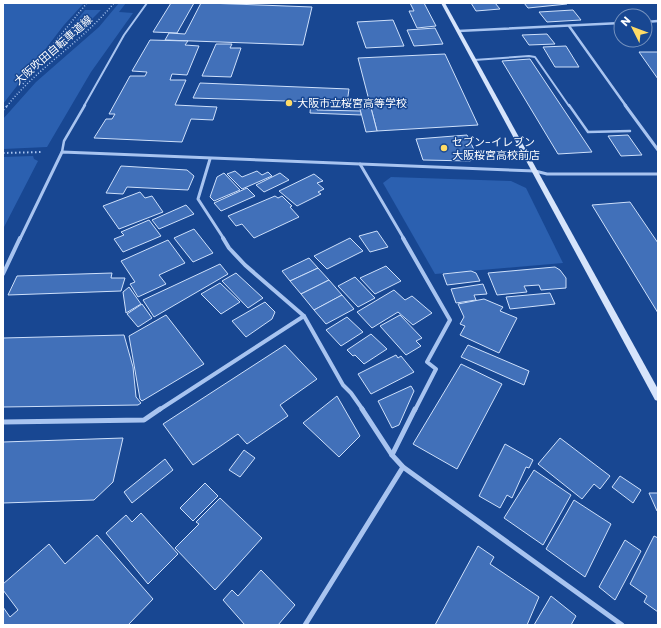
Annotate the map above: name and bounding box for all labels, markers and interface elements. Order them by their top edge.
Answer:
north arrow [613,8,653,48]
street label: 大阪吹田自転車道線 [10,11,96,89]
text: N [617,13,634,30]
place label: 大阪市立桜宮高等学校 [297,95,407,111]
marker: 大阪市立桜宮高等学校 [284,98,294,108]
place label: セブン-イレブン 大阪桜宮高校前店 [452,134,540,163]
marker: セブン-イレブン 大阪桜宮高校前店 [439,143,449,153]

